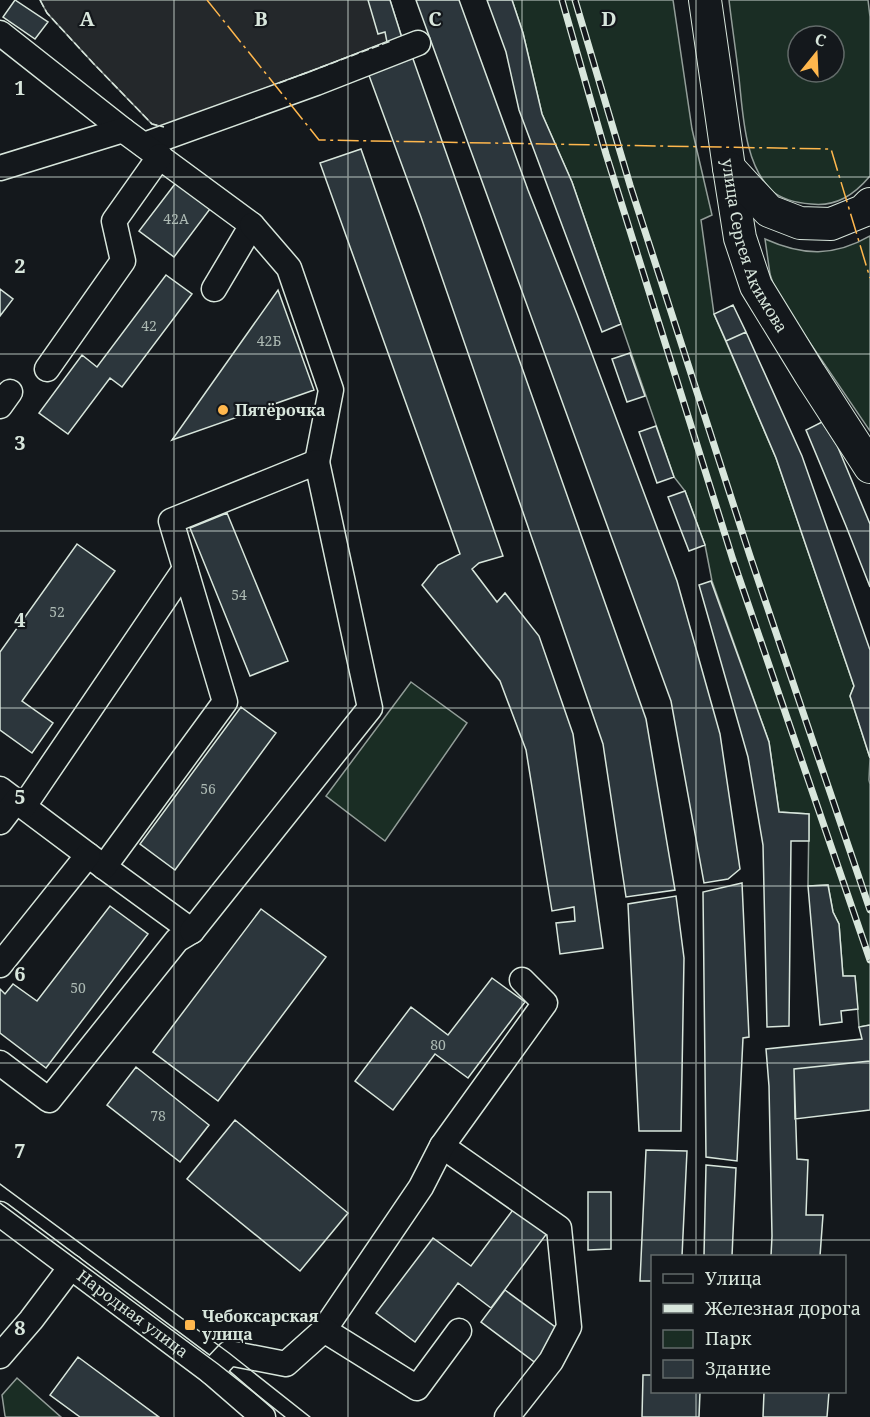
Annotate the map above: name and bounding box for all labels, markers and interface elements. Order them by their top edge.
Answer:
text: A [79,5,95,32]
text: B [254,5,268,32]
text: C [428,5,442,32]
text: D [601,5,617,32]
north arrow [786,24,846,84]
text: С [812,28,829,52]
text: 1 [14,74,26,101]
street label: улица Сергея Акимова [717,157,793,337]
house number: 42А [163,209,189,228]
text: 2 [14,252,26,279]
house number: 42 [141,316,157,335]
house number: 42Б [257,331,281,350]
place label: Пятёрочка [235,399,326,421]
marker: Пятёрочка [216,403,230,417]
text: 3 [14,429,26,456]
house number: 54 [231,585,247,604]
house number: 52 [49,602,65,621]
text: 4 [14,606,26,633]
house number: 56 [200,779,216,798]
text: 5 [14,783,26,810]
text: 6 [14,960,26,987]
house number: 50 [70,978,86,997]
house number: 80 [430,1035,446,1054]
house number: 78 [150,1106,166,1125]
text: 7 [14,1137,26,1164]
legend [651,1255,846,1393]
street label: Народная улица [73,1265,193,1362]
text: Улица [705,1266,762,1290]
text: Железная дорога [704,1296,861,1320]
place label: Чебоксарская улица [202,1305,319,1345]
text: 8 [14,1314,26,1341]
marker: Чебоксарская улица [183,1318,197,1332]
text: Парк [705,1326,752,1350]
text: Здание [705,1356,771,1380]

